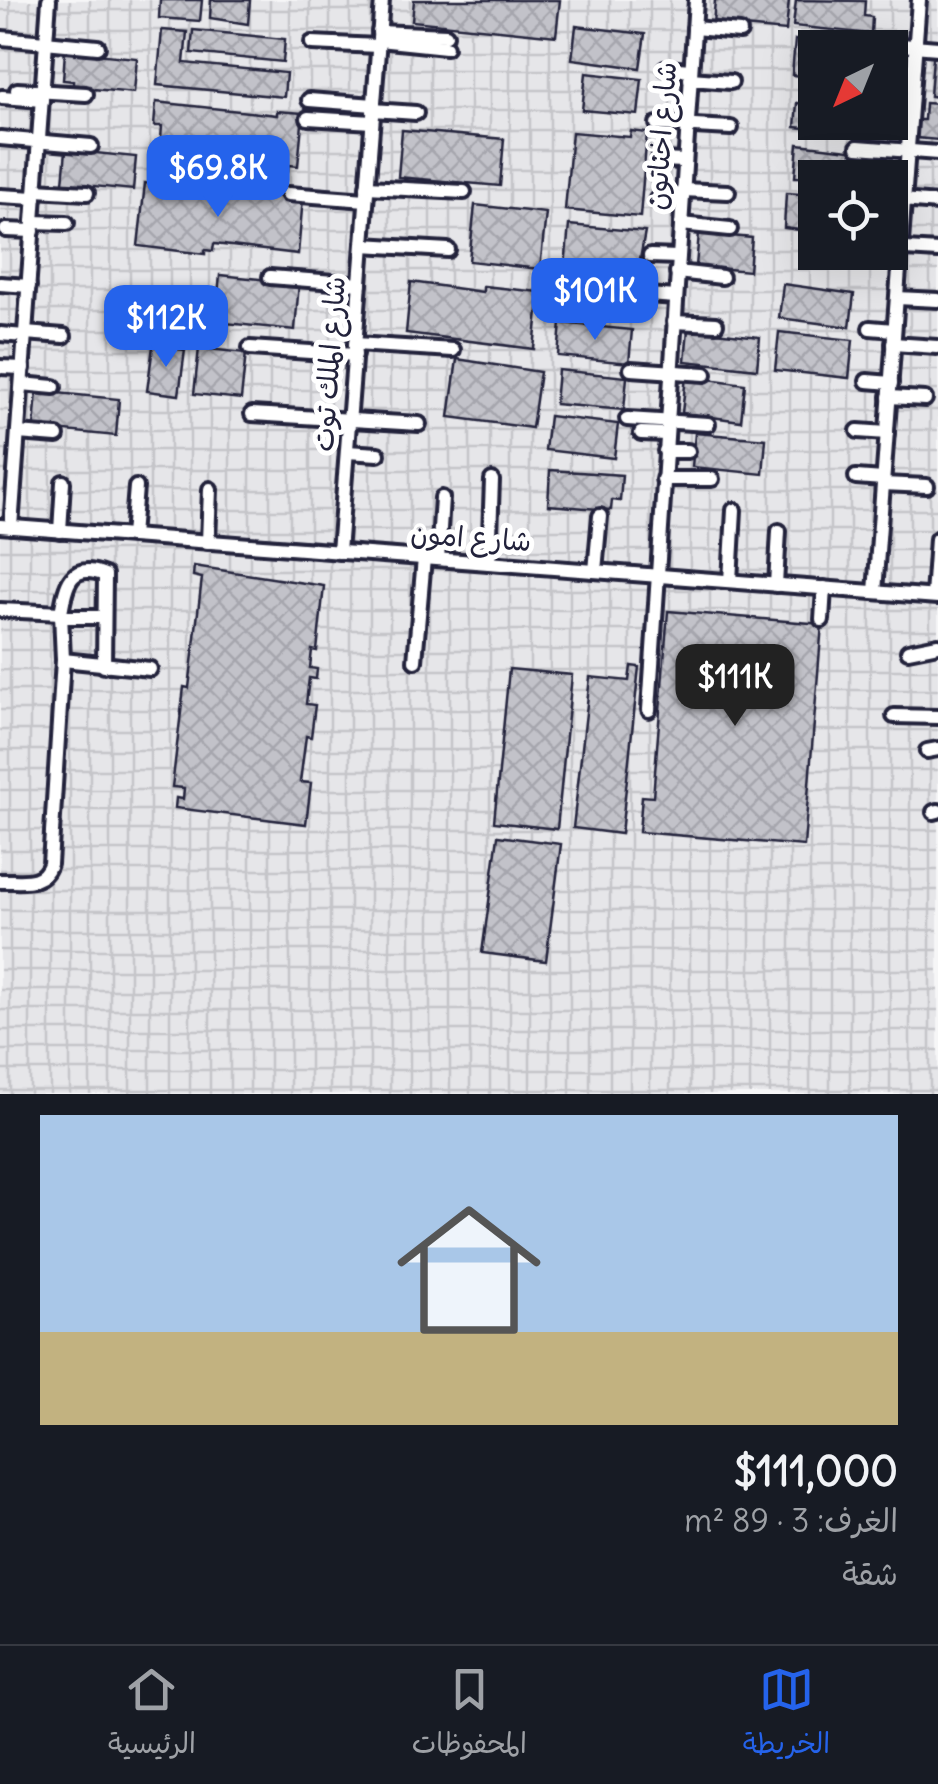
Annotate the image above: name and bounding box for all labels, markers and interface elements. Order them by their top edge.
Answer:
north arrow [798,30,908,140]
map controls [798,30,908,270]
street label: شارع اخناتون [638,61,686,212]
pin: $69.8K [137,135,299,220]
text: $69.8K [169,147,267,188]
button: locate [798,160,908,270]
pin: $101K [525,258,665,343]
text: $101K [553,270,637,311]
street label: شارع الملك توت [305,275,355,453]
pin: $112K [96,285,236,370]
text: $112K [126,297,206,338]
street label: شارع امون [409,515,533,561]
pin: $111K [665,644,805,729]
text: $111K [697,656,773,697]
icon: home [379,1180,559,1360]
text: $111,000 [734,1445,898,1497]
text: الغرف: 3 · 89 m² [684,1500,898,1541]
text: شقة [842,1553,898,1594]
tab: الرئيسية [108,1662,196,1768]
tab: المحفوظات [412,1662,527,1768]
tab: الخريطة [743,1662,830,1768]

